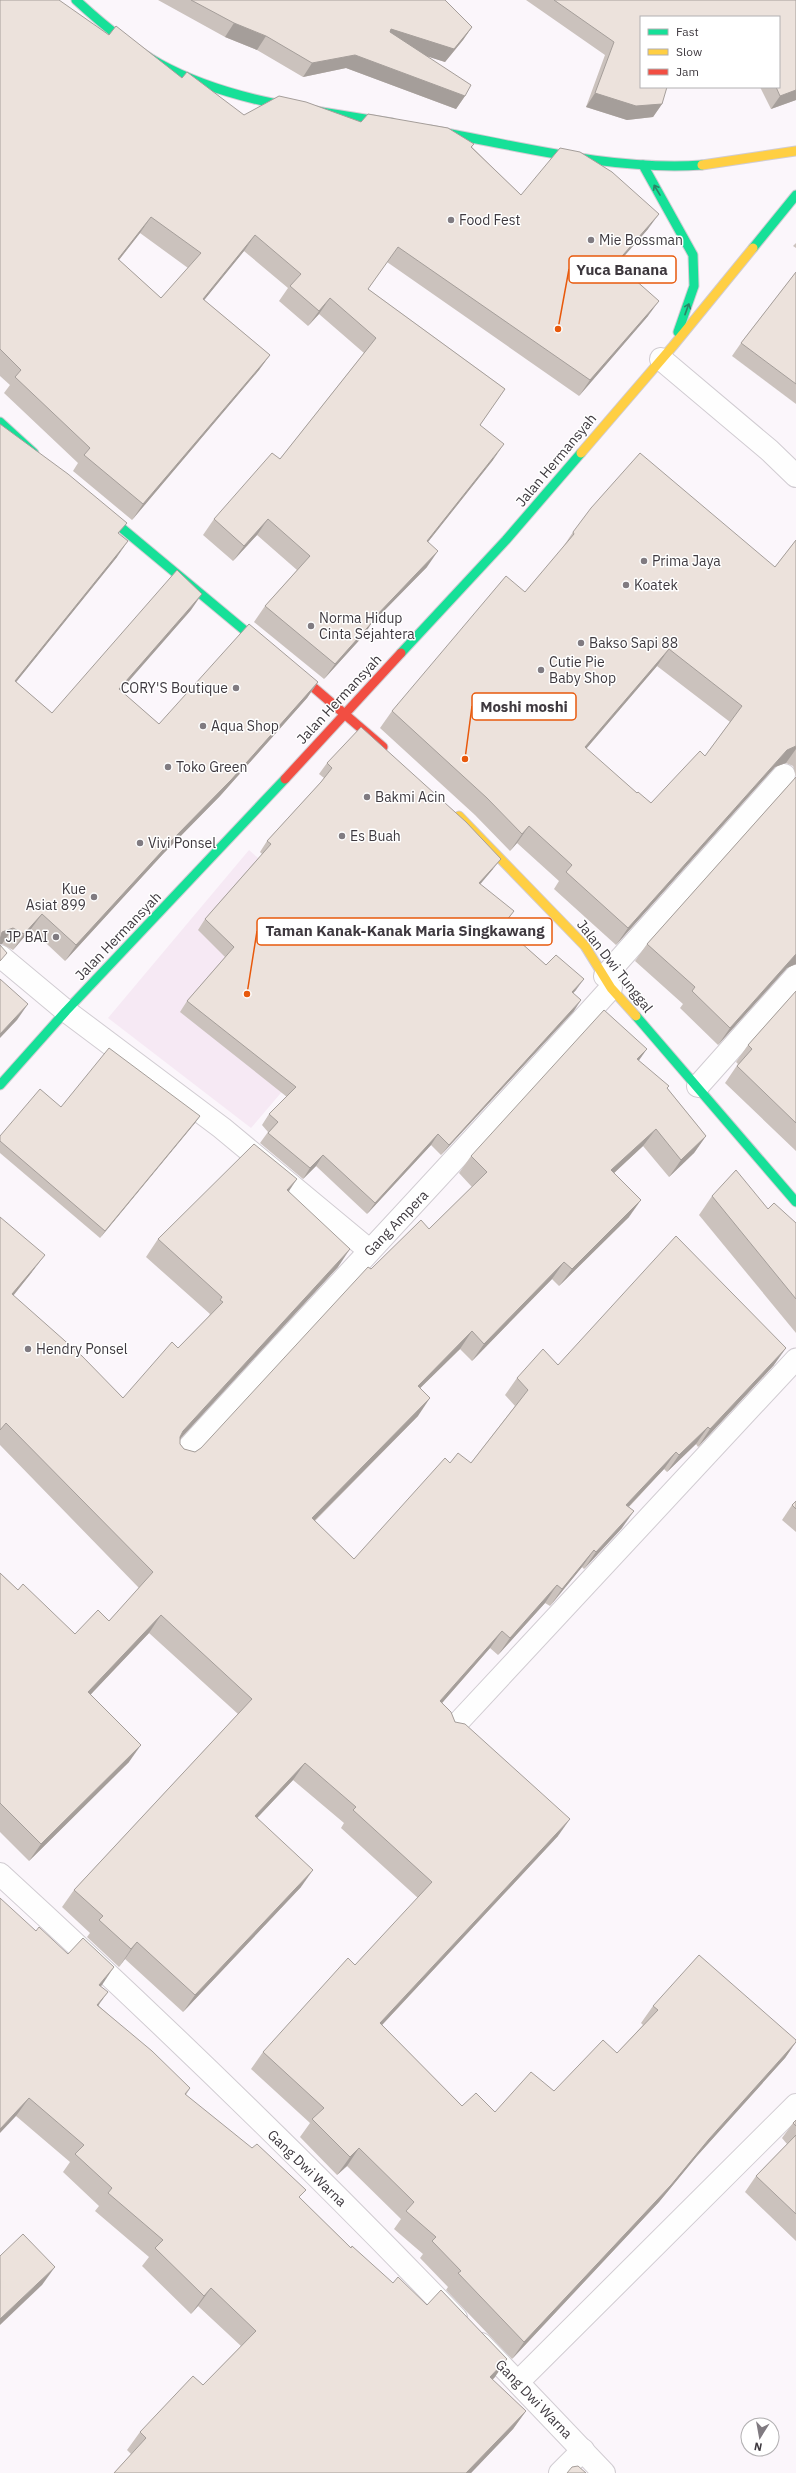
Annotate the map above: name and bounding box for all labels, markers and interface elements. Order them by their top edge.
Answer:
legend [640,16,780,88]
text: Fast [676,24,699,39]
text: Slow [676,44,702,59]
text: Jam [676,64,699,79]
one-way arrow [652,184,660,196]
place label: Food Fest [459,211,520,229]
marker: Food Fest [446,215,456,225]
place label: Mie Bossman [599,231,683,249]
marker: Mie Bossman [586,235,596,245]
callout: Yuca Banana [569,256,676,283]
text: Yuca Banana [576,260,668,279]
one-way arrow [683,304,691,316]
street label: Jalan Hermansyah [512,410,600,510]
place label: Prima Jaya [652,552,721,570]
marker: Prima Jaya [639,556,649,566]
place label: Koatek [634,576,678,594]
marker: Koatek [621,580,631,590]
place label: Norma Hidup Cinta Sejahtera [319,609,415,643]
marker: Norma Hidup Cinta Sejahtera [306,621,316,631]
place label: Bakso Sapi 88 [589,634,678,652]
marker: Bakso Sapi 88 [576,638,586,648]
street label: Jalan Hermansyah [293,650,385,748]
place label: Cutie Pie Baby Shop [549,653,616,687]
marker: Cutie Pie Baby Shop [536,665,546,675]
place label: CORY'S Boutique [121,679,228,697]
marker: CORY'S Boutique [231,683,241,693]
callout: Moshi moshi [472,693,576,720]
text: Moshi moshi [480,697,568,716]
place label: Aqua Shop [211,717,279,735]
marker: Aqua Shop [198,721,208,731]
place label: Toko Green [176,758,247,776]
marker: Toko Green [163,762,173,772]
place label: Bakmi Acin [375,788,446,806]
marker: Bakmi Acin [362,792,372,802]
place label: Es Buah [350,827,401,845]
marker: Es Buah [337,831,347,841]
place label: Vivi Ponsel [148,834,216,852]
marker: Vivi Ponsel [135,838,145,848]
place label: Kue Asiat 899 [26,880,86,914]
street label: Jalan Hermansyah [71,888,165,984]
marker: Kue Asiat 899 [89,892,99,902]
street label: Jalan Dwi Tunggal [573,916,657,1016]
callout: Taman Kanak-Kanak Maria Singkawang [257,918,552,945]
text: Taman Kanak-Kanak Maria Singkawang [265,921,545,940]
place label: JP BAI [5,928,48,946]
marker: JP BAI [51,932,61,942]
street label: Gang Ampera [360,1186,433,1260]
place label: Hendry Ponsel [36,1340,128,1358]
marker: Hendry Ponsel [23,1344,33,1354]
street label: Gang Dwi Warna [264,2126,351,2211]
street label: Gang Dwi Warna [492,2356,577,2443]
north arrow [740,2417,780,2457]
text: N [753,2439,763,2454]

